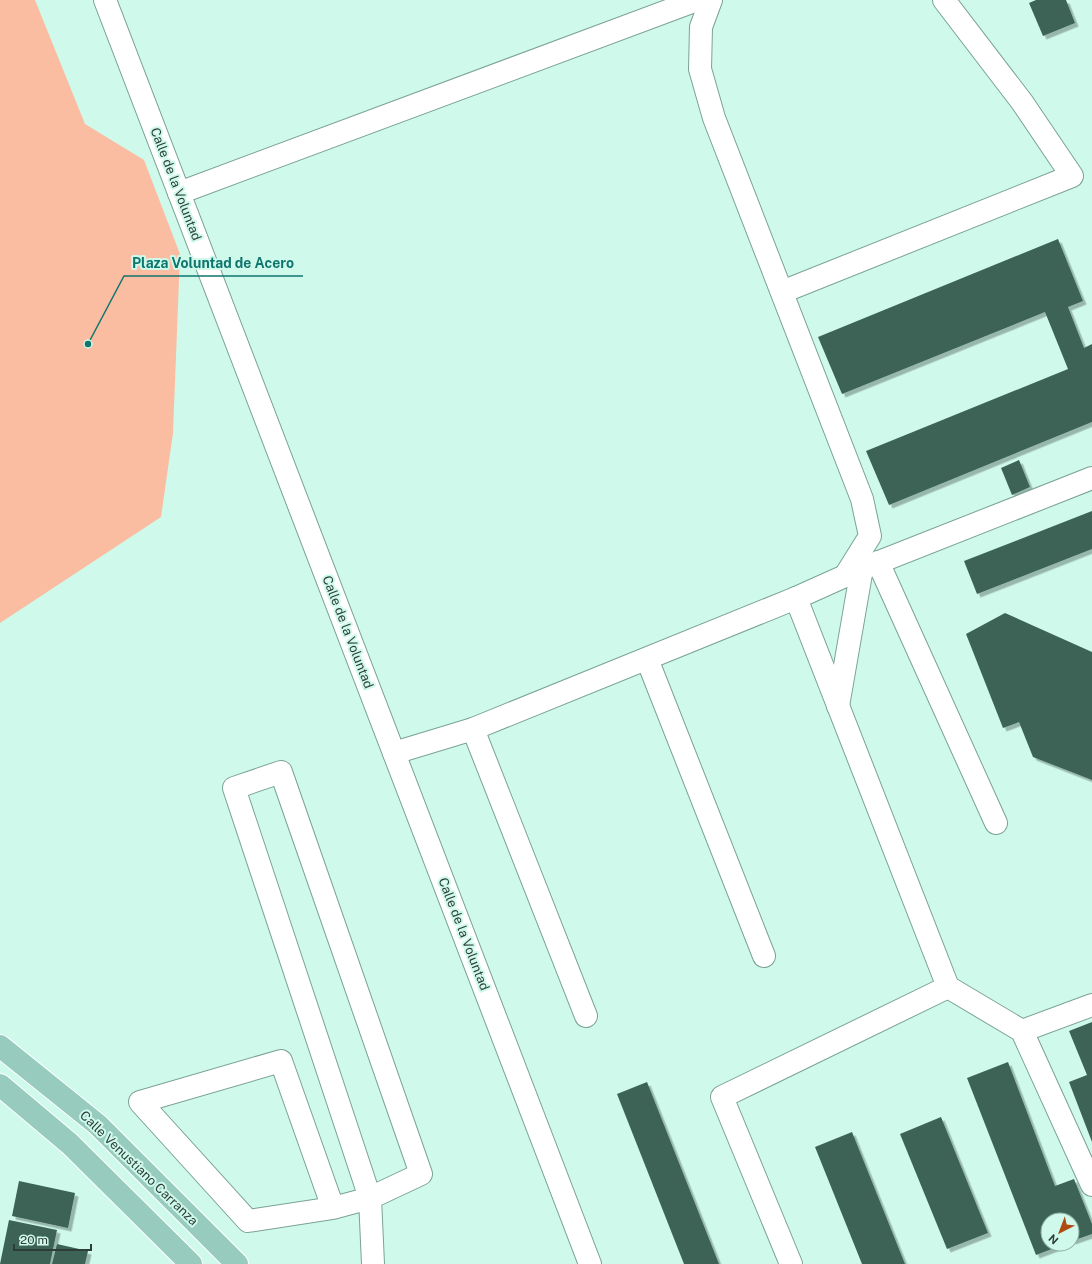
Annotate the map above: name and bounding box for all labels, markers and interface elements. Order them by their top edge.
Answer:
street label: Calle de la Voluntad [148,125,204,243]
callout: Plaza Voluntad de Acero [124,250,303,276]
text: Plaza Voluntad de Acero [132,255,294,271]
street label: Calle de la Voluntad [320,573,376,691]
street label: Calle de la Voluntad [436,875,492,993]
street label: Calle Venustiano Carranza [77,1108,201,1228]
north arrow [1040,1212,1080,1252]
scale bar [14,1226,91,1252]
text: N [1046,1232,1061,1247]
text: 20 m [20,1233,48,1247]

